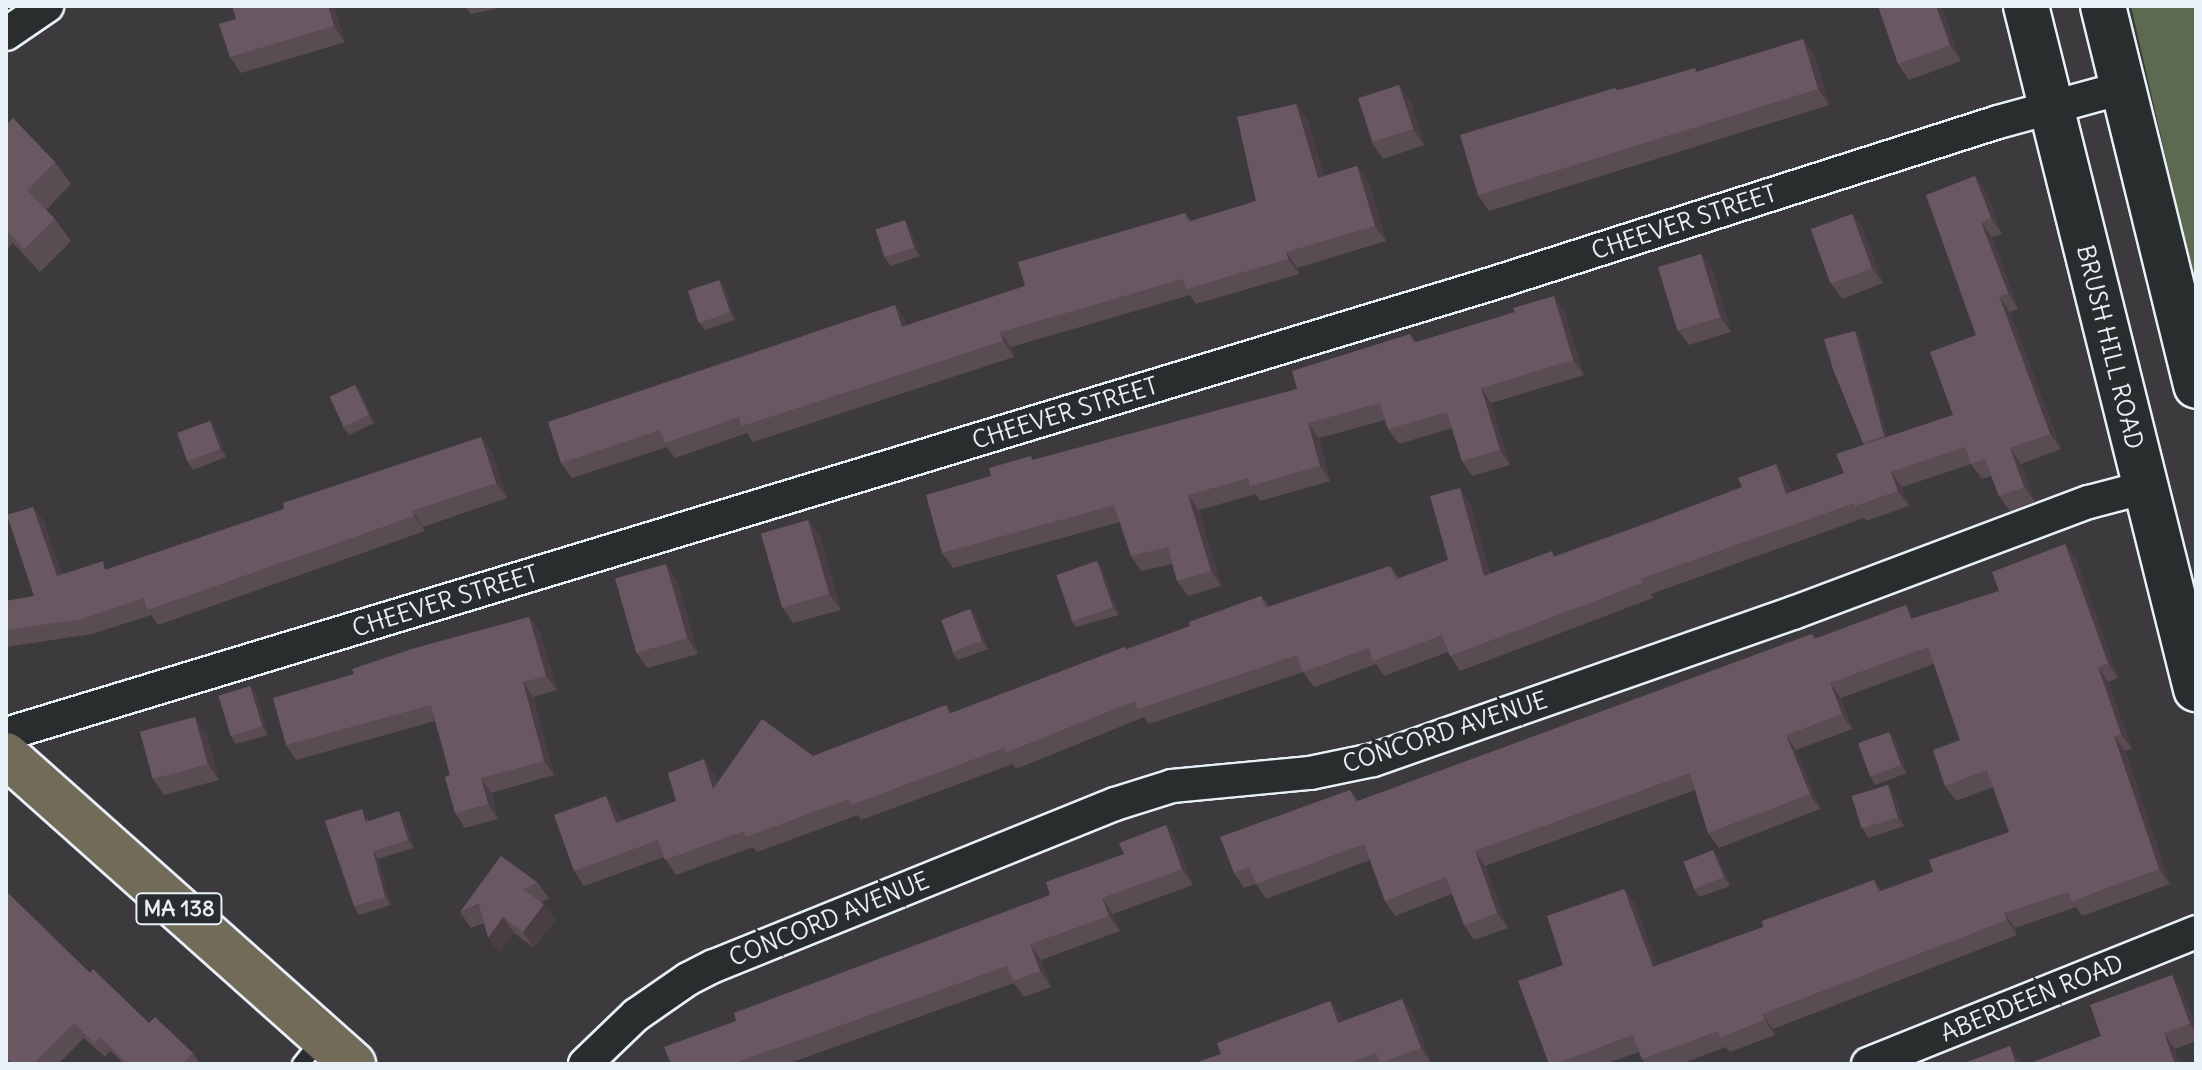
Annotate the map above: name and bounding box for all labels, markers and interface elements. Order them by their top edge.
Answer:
street label: CHEEVER STREET [1588,179,1780,265]
street label: BRUSH HILL ROAD [2071,242,2149,452]
street label: CHEEVER STREET [969,371,1161,455]
street label: CHEEVER STREET [349,559,541,643]
street label: CONCORD AVENUE [1339,685,1551,779]
street label: CONCORD AVENUE [725,866,933,972]
road number: MA 138 [135,891,223,927]
street label: ABERDEEN ROAD [1937,948,2127,1048]

